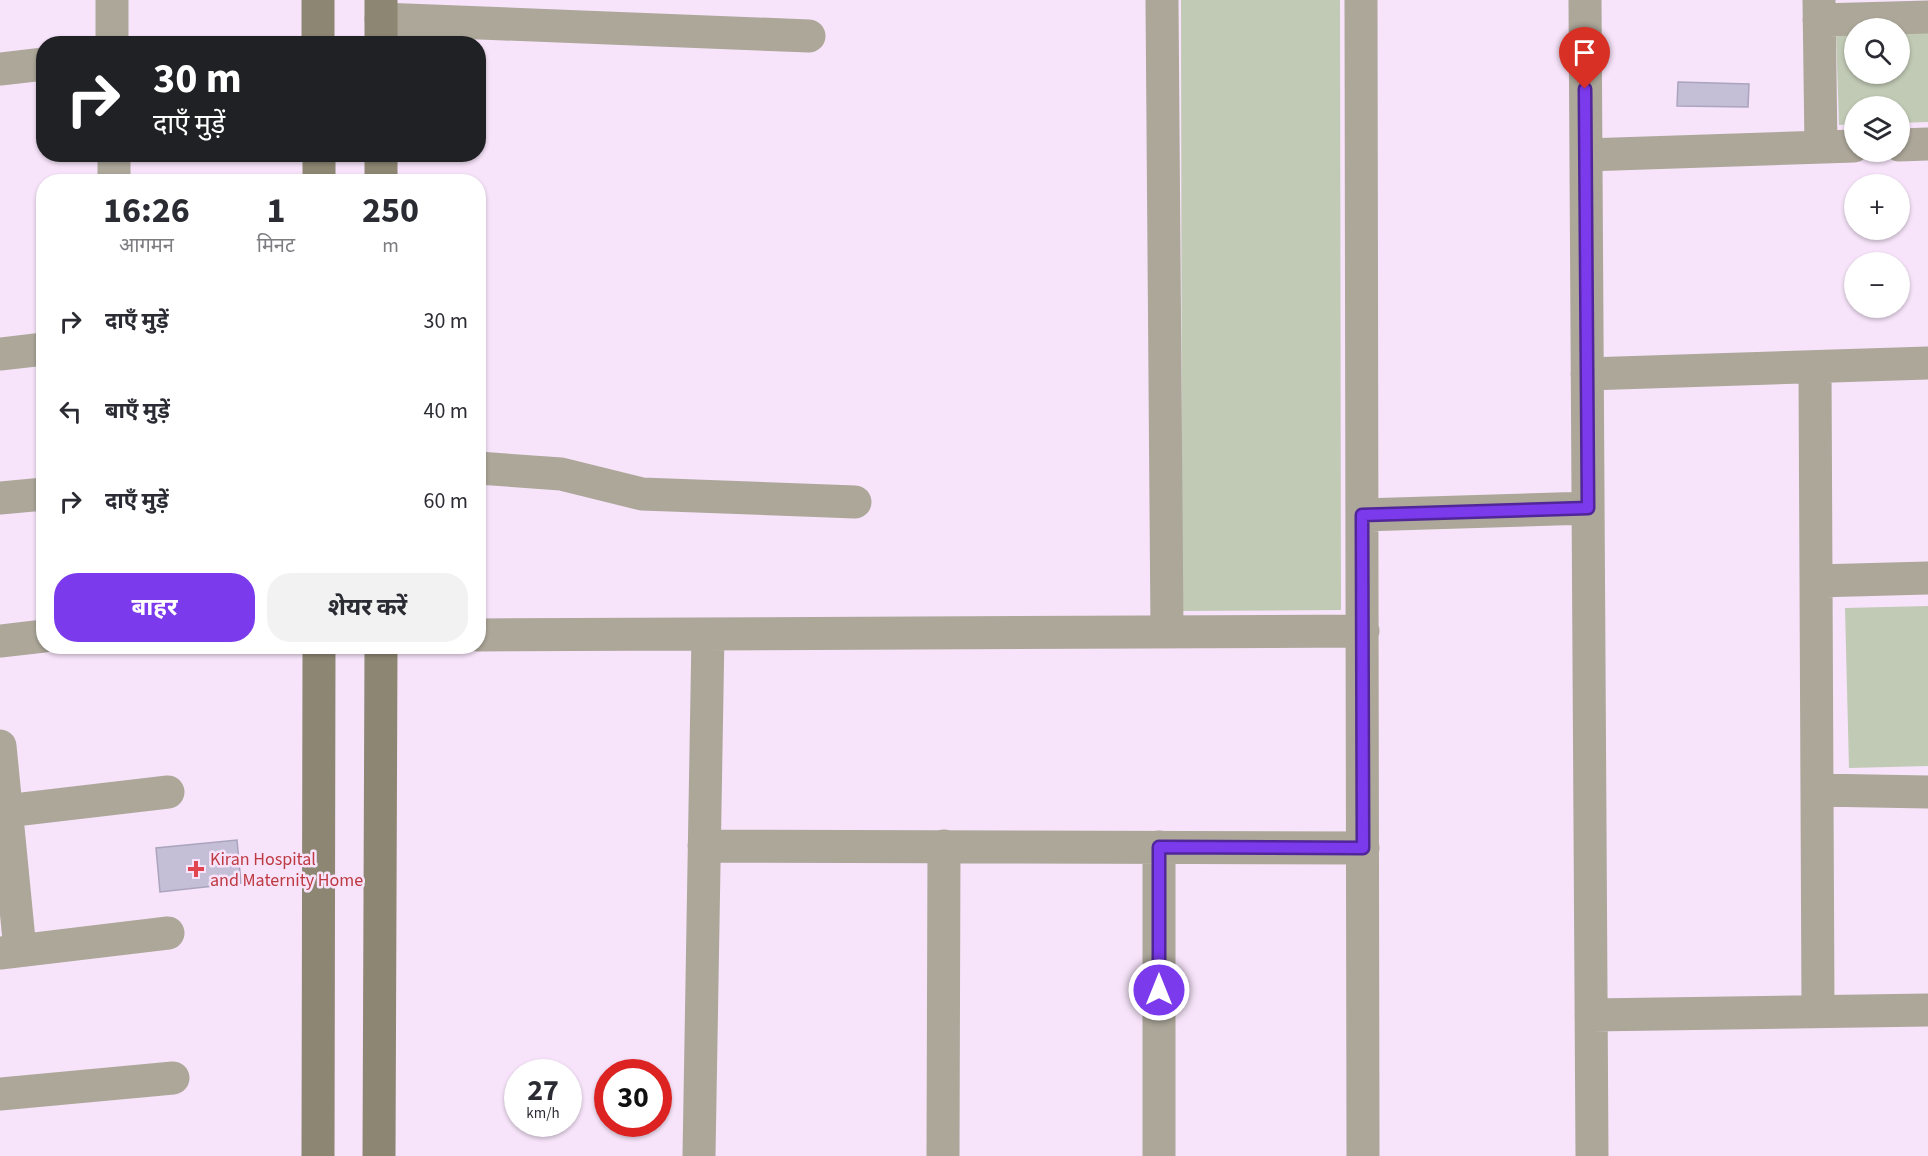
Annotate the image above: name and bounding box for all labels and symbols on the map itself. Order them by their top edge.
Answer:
pin [1559,27,1610,89]
place label: Kiran Hospital and Maternity Home [210,847,363,893]
marker: Kiran Hospital and Maternity Home [187,860,205,878]
position arrow [1127,958,1191,1022]
speed limit sign: 30 [594,1059,672,1137]

